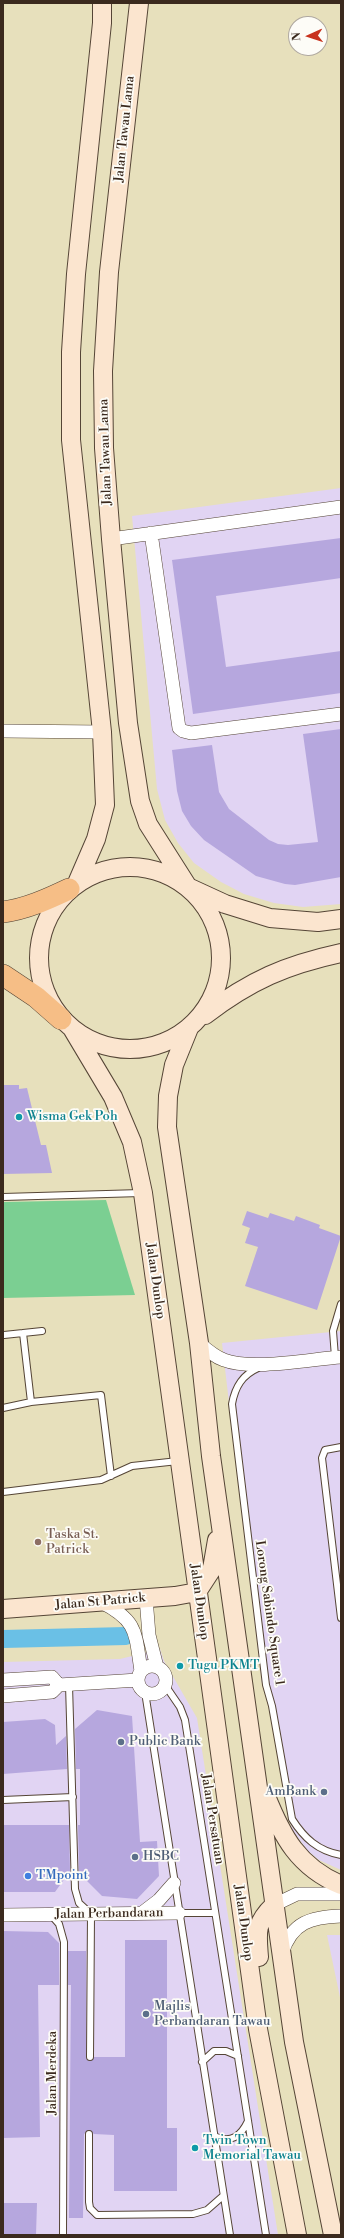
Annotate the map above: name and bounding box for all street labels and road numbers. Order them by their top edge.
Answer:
street label: Jalan Tawau Lama [112,75,138,183]
street label: Jalan Tawau Lama [96,398,116,506]
street label: Jalan Dunlop [142,1242,168,1320]
street label: Lorong Sabindo Square 1 [251,1539,287,1687]
street label: Jalan Dunlop [186,1563,212,1641]
street label: Jalan St Patrick [54,1590,146,1614]
street label: Jalan Persatuan [197,1772,227,1866]
street label: Jalan Dunlop [230,1884,256,1962]
street label: Jalan Perbandaran [55,1905,163,1923]
street label: Jalan Merdeka [45,2031,61,2115]

